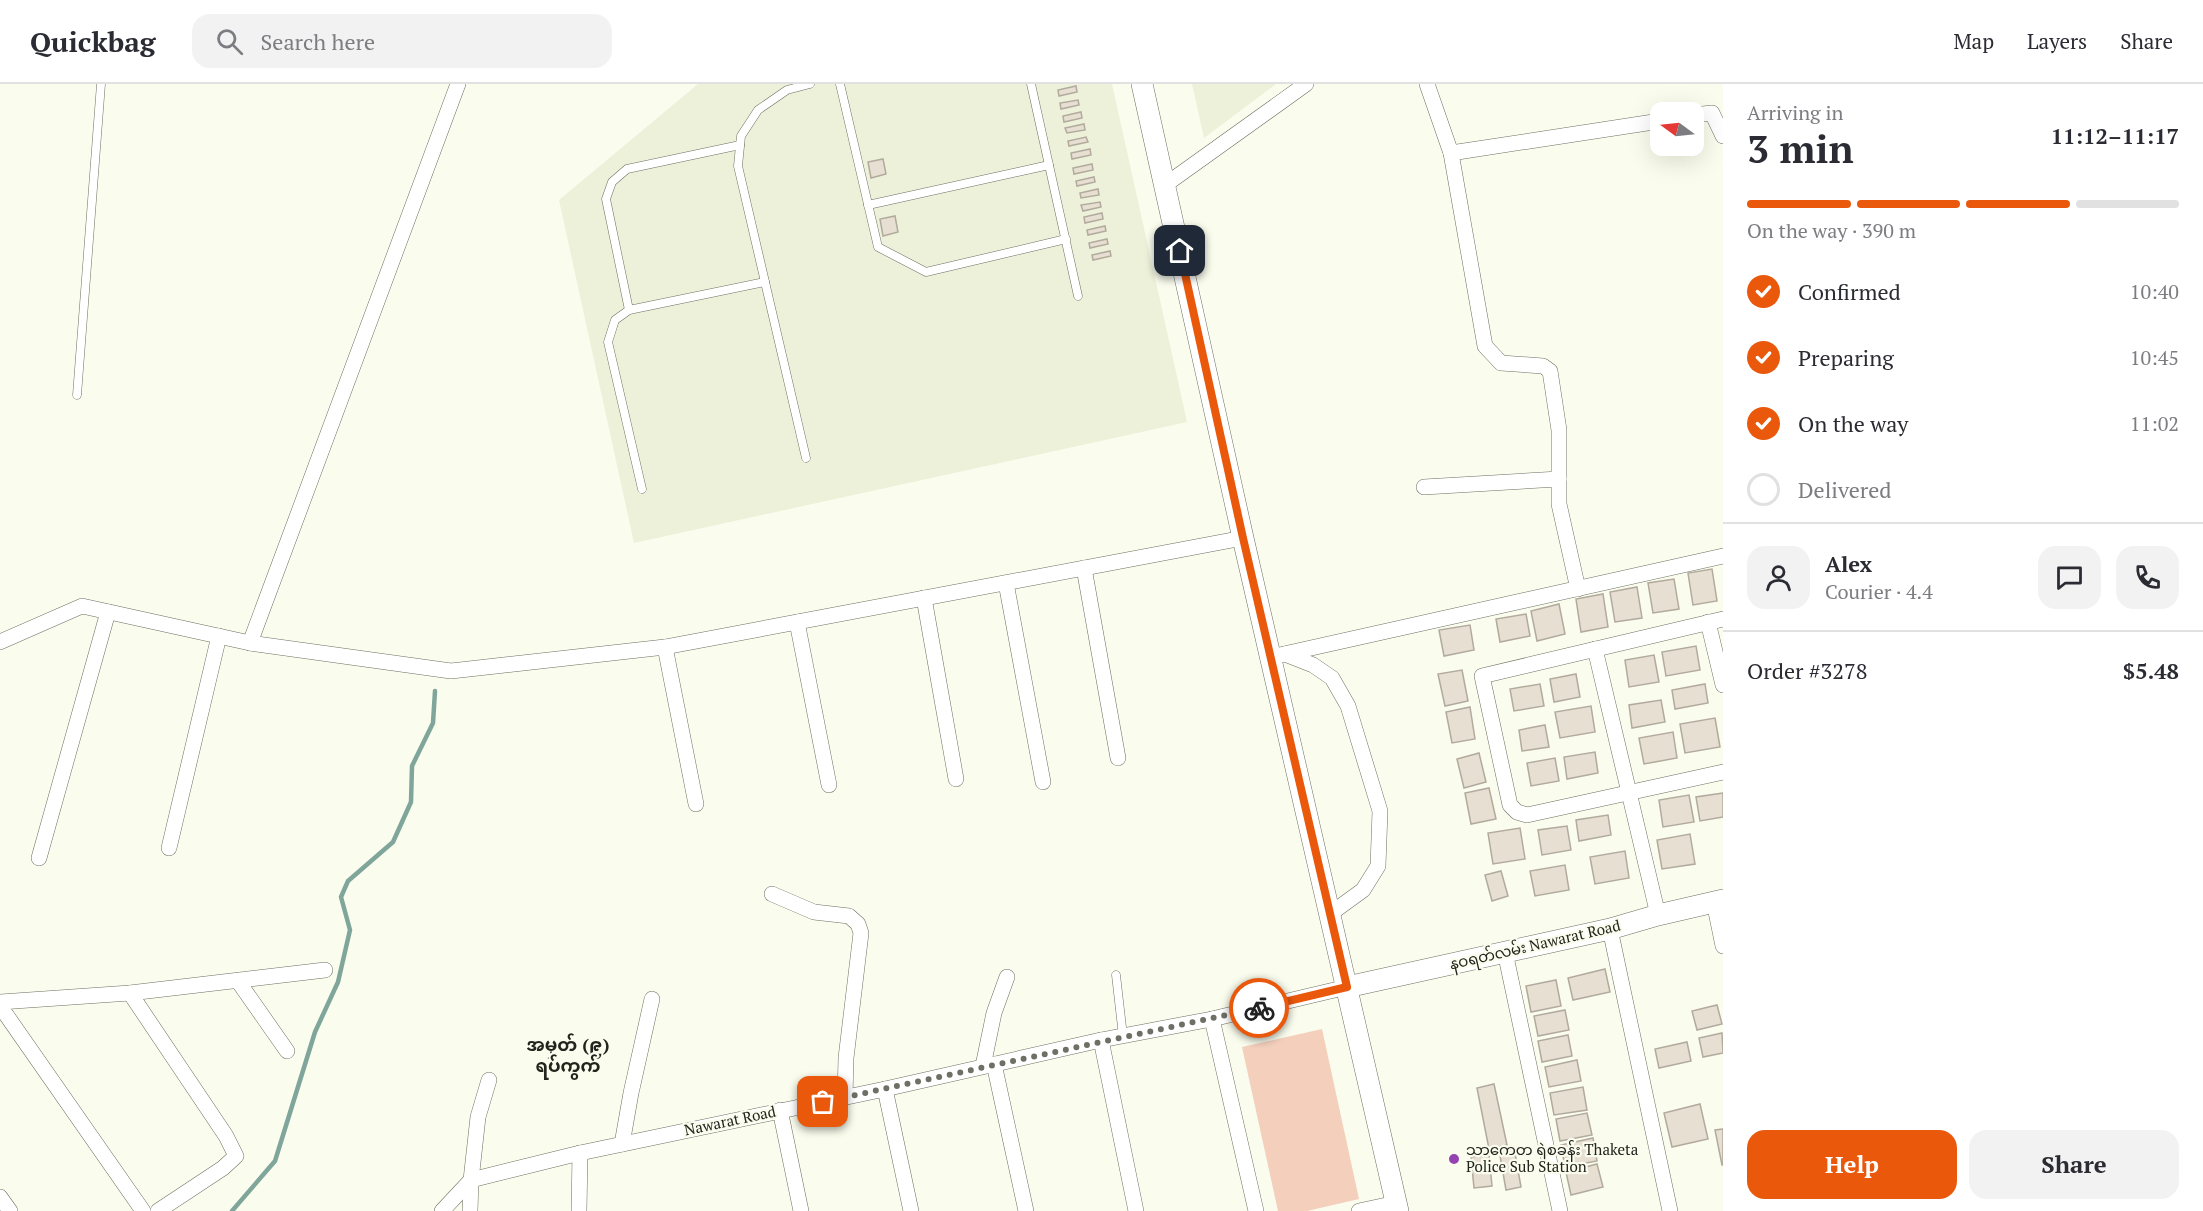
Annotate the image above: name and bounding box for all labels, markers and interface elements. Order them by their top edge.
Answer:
search box [192,14,612,68]
text: Quickbag [30,23,156,60]
icon: search [213,25,246,58]
text: Search here [261,27,375,56]
text: Map [1953,27,1994,55]
text: Layers [2027,27,2087,55]
text: Share [2120,27,2173,55]
text: Arriving in [1747,99,1843,126]
north arrow [1650,102,1704,156]
map controls [1650,102,1704,156]
text: 11:12–11:17 [2051,121,2179,150]
text: 3 min [1747,122,1854,174]
text: On the way · 390 m [1747,217,1916,244]
pin [1154,225,1205,276]
icon: home [1163,234,1196,267]
icon: check [1747,275,1780,308]
text: Confirmed [1798,277,1901,306]
text: 10:40 [2130,278,2179,305]
icon: check [1747,341,1780,374]
text: Preparing [1798,343,1894,372]
text: 10:45 [2130,344,2179,371]
icon: check [1747,407,1780,440]
text: On the way [1798,409,1908,438]
text: 11:02 [2130,410,2179,437]
text: Delivered [1798,475,1891,504]
button: person [1747,546,1810,609]
button: chat [2038,546,2101,609]
button: phone [2116,546,2179,609]
text: Alex [1825,549,1872,578]
text: Courier · 4.4 [1825,578,1933,605]
text: Order #3278 [1747,656,1867,685]
text: $5.48 [2123,656,2179,685]
street label: နဝရတ်လမ်း Nawarat Road [1447,915,1623,976]
courier [1229,978,1289,1038]
icon: bike [1243,992,1276,1025]
district label: အမှတ် (၉) ရပ်ကွက် [527,1032,609,1080]
pin [797,1076,848,1127]
icon: bag [806,1085,839,1118]
street label: Nawarat Road [682,1101,777,1139]
button: Help [1747,1130,1957,1199]
button: Share [1969,1130,2179,1199]
place label: သာကေတ ရဲစခန်း Thaketa Police Sub Station [1466,1139,1639,1176]
marker: သာကေတ ရဲစခန်း Thaketa Police Sub Station [1447,1152,1461,1166]

